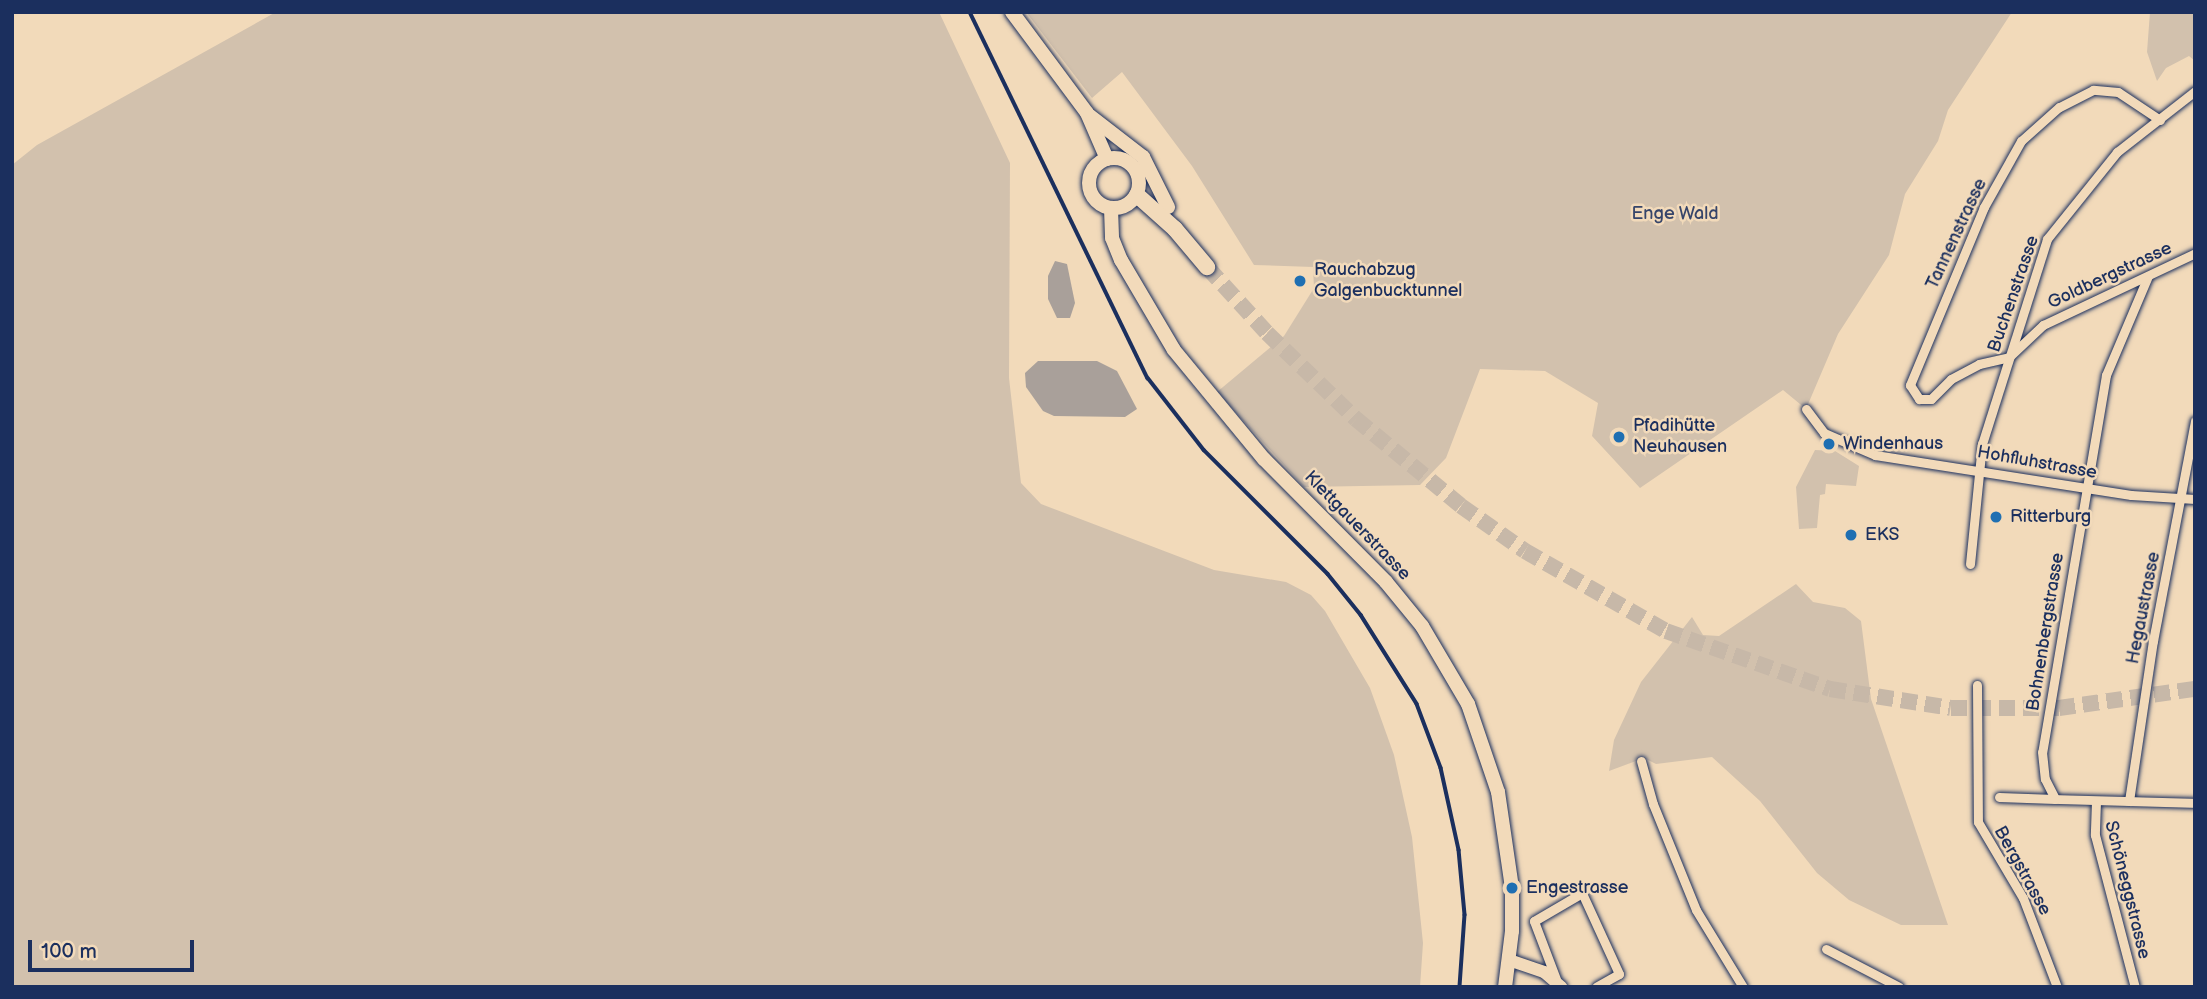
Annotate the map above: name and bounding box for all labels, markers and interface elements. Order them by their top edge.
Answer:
street label: Tannenstrasse [1922,175,1992,293]
park label: Enge Wald [1631,203,1719,225]
street label: Buchenstrasse [1984,233,2044,355]
street label: Goldbergstrasse [2044,238,2176,314]
place label: Rauchabzug Galgenbucktunnel [1314,260,1462,302]
marker: Rauchabzug Galgenbucktunnel [1292,273,1308,289]
place label: Pfadihütte Neuhausen [1633,416,1727,458]
marker: Pfadihütte Neuhausen [1611,429,1627,445]
place label: Windenhaus [1843,433,1943,455]
marker: Windenhaus [1821,436,1837,452]
street label: Hohfluhstrasse [1976,442,2098,484]
street label: Klettgauerstrasse [1299,467,1415,585]
place label: Ritterburg [2010,506,2091,528]
marker: Ritterburg [1988,509,2004,525]
place label: EKS [1865,524,1899,546]
marker: EKS [1843,527,1859,543]
street label: Hegaustrasse [2123,550,2165,666]
street label: Bohnenbergstrasse [2023,551,2069,713]
street label: Schöneggstrasse [2099,819,2155,961]
street label: Bergstrasse [1989,823,2055,919]
place label: Engestrasse [1526,877,1628,899]
marker: Engestrasse [1504,880,1520,896]
scale bar [32,926,198,970]
text: 100 m [41,939,97,964]

